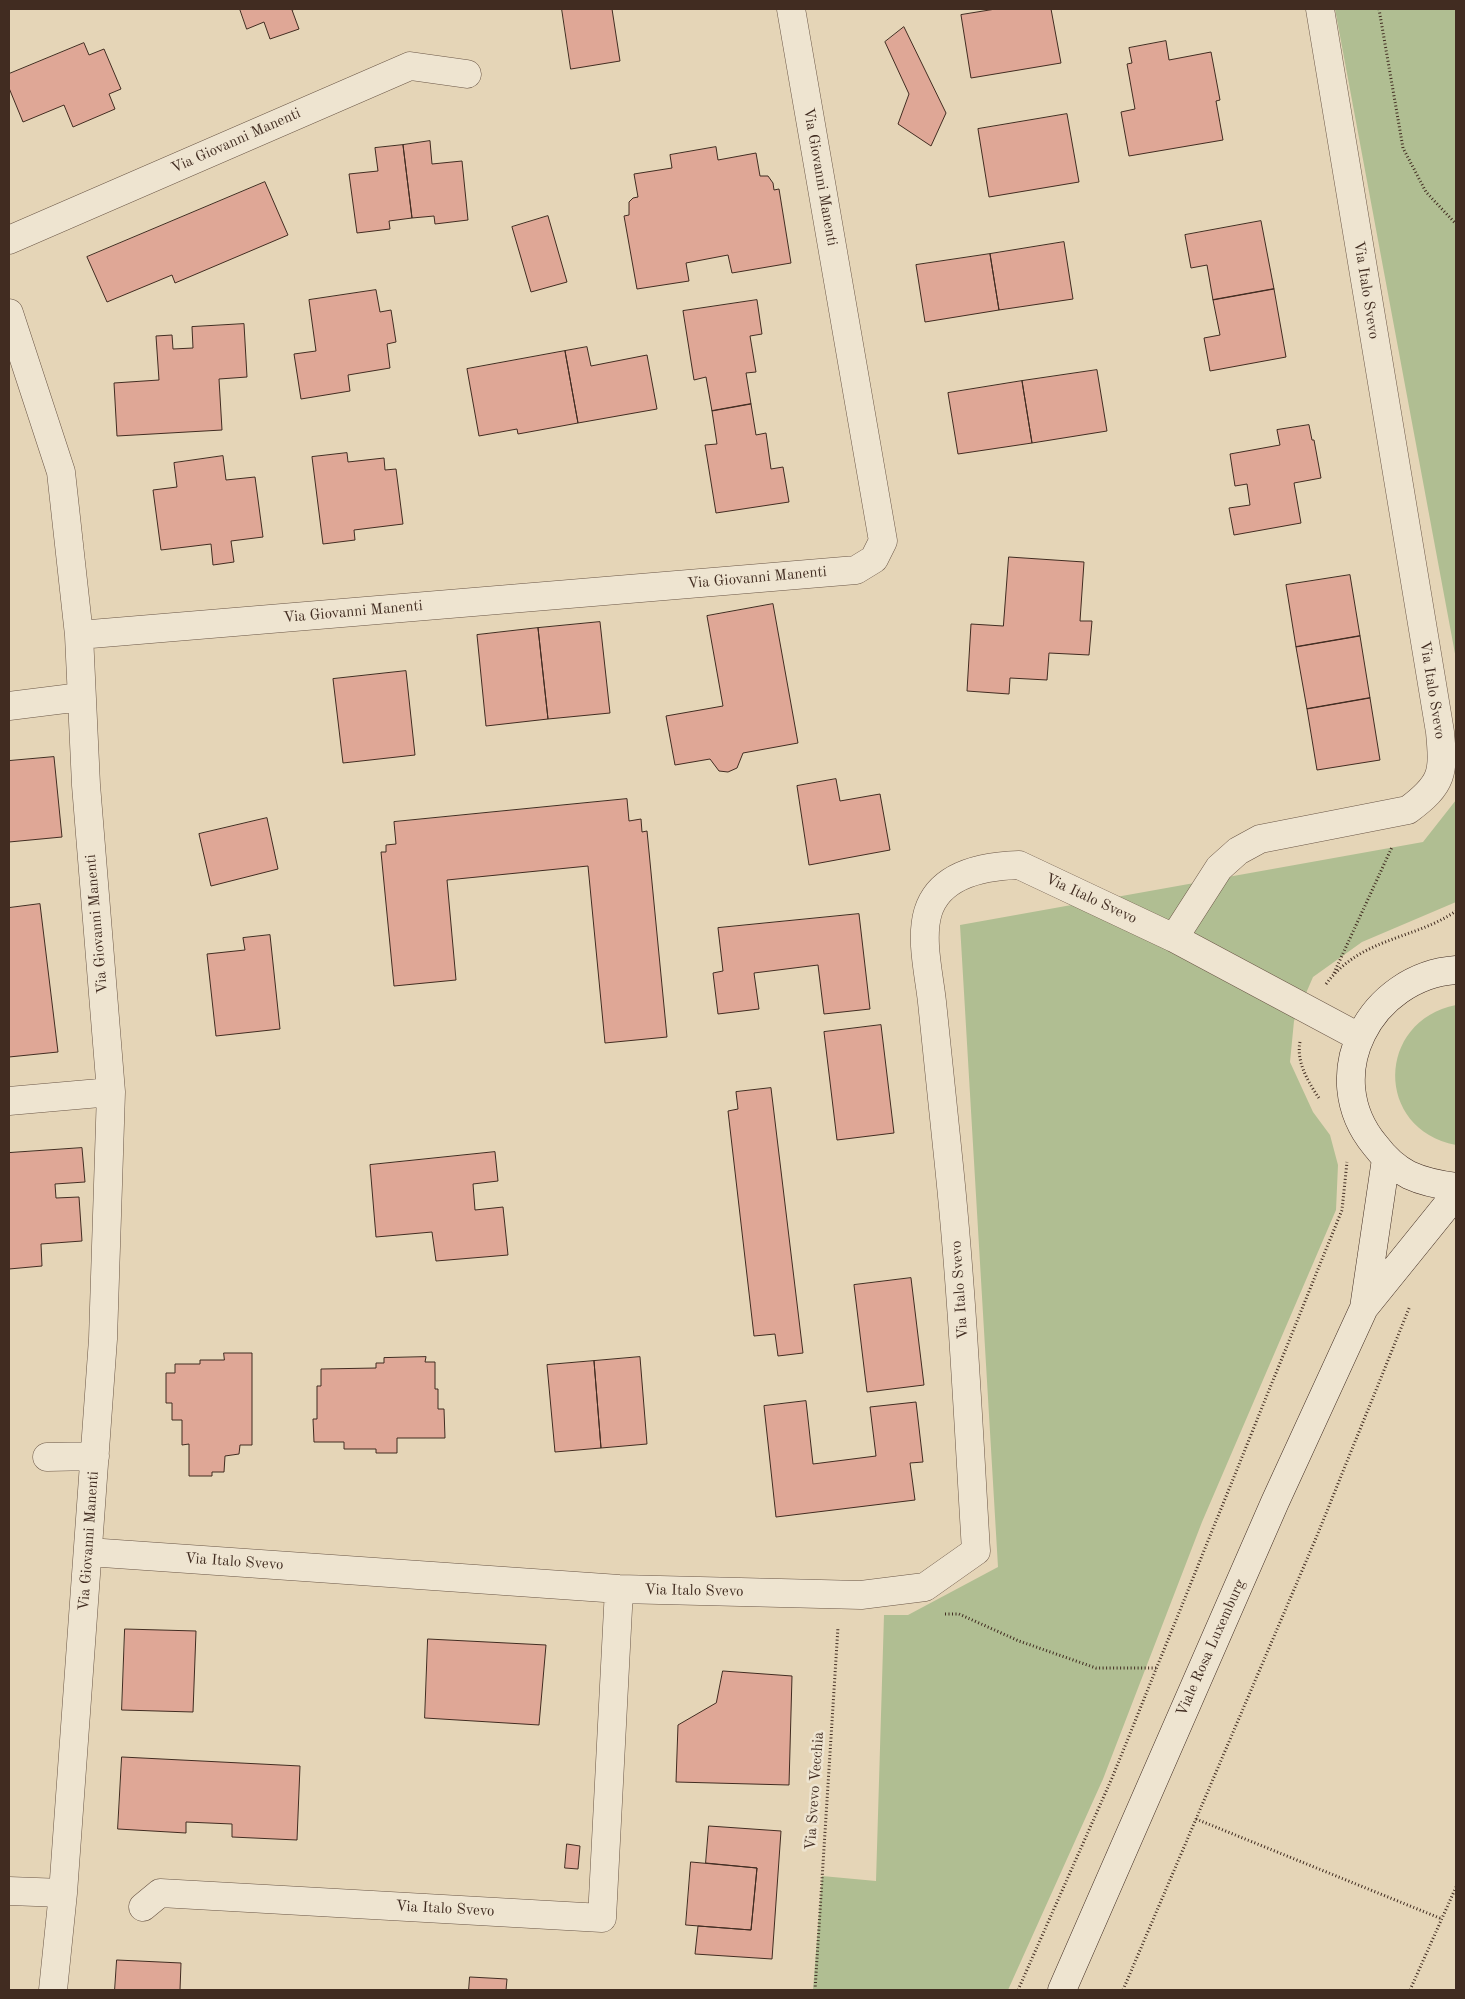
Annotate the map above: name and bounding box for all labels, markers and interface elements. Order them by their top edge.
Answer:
street label: Via Giovanni Manenti [168,104,304,178]
street label: Via Giovanni Manenti [799,107,841,247]
street label: Via Italo Svevo [1349,240,1383,340]
street label: Via Giovanni Manenti [687,563,827,593]
street label: Via Giovanni Manenti [283,597,423,627]
street label: Via Italo Svevo [1415,640,1449,740]
street label: Via Giovanni Manenti [82,854,112,994]
street label: Via Italo Svevo [1042,870,1140,928]
street label: Via Italo Svevo [948,1240,972,1340]
street label: Via Giovanni Manenti [75,1471,103,1611]
street label: Via Italo Svevo [184,1550,284,1574]
street label: Viale Rosa Luxemburg [1173,1577,1249,1719]
street label: Via Italo Svevo [644,1581,744,1601]
street label: Via Svevo Vecchia [802,1731,828,1851]
street label: Via Italo Svevo [395,1897,495,1921]

